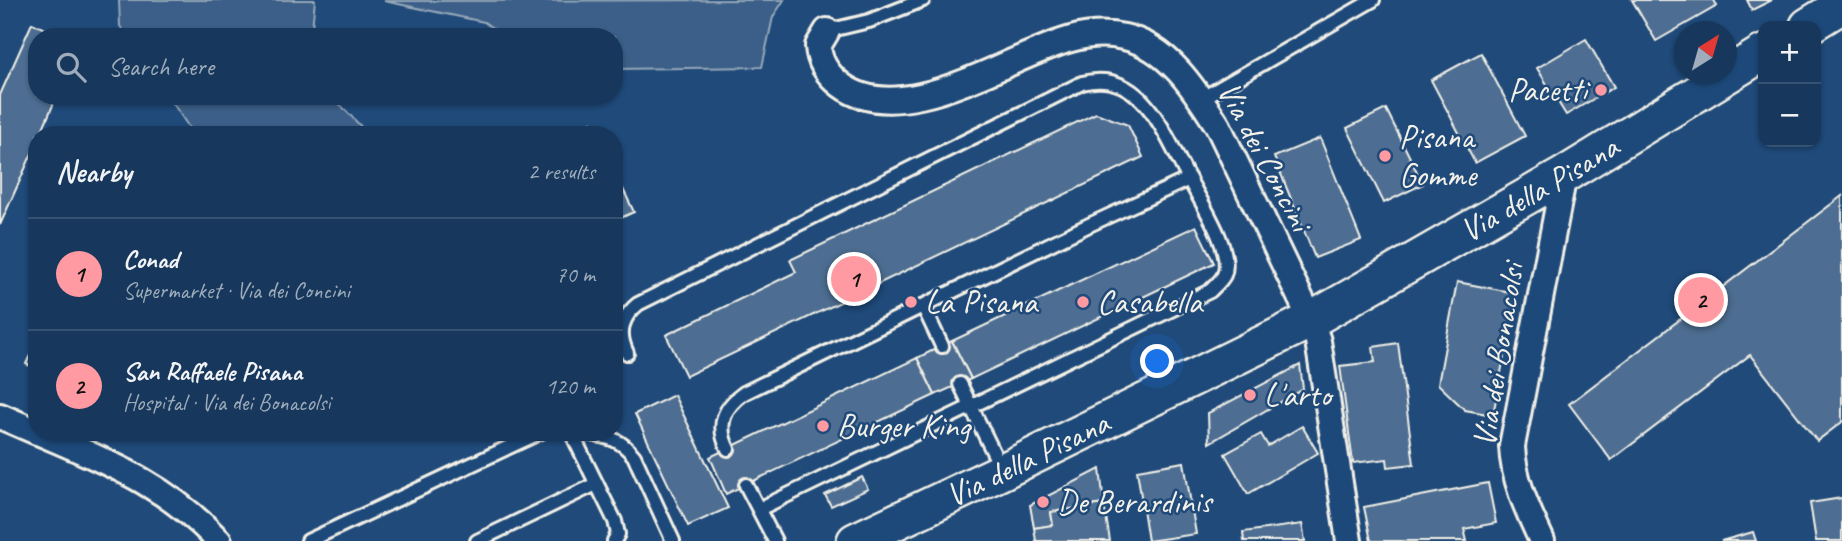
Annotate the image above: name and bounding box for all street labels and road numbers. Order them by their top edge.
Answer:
street label: Via dei Concini [1208,74,1324,241]
street label: Via della Pisana [1452,124,1628,251]
street label: Via dei Bonacolsi [1463,256,1534,450]
street label: Via della Pisana [939,400,1118,516]

